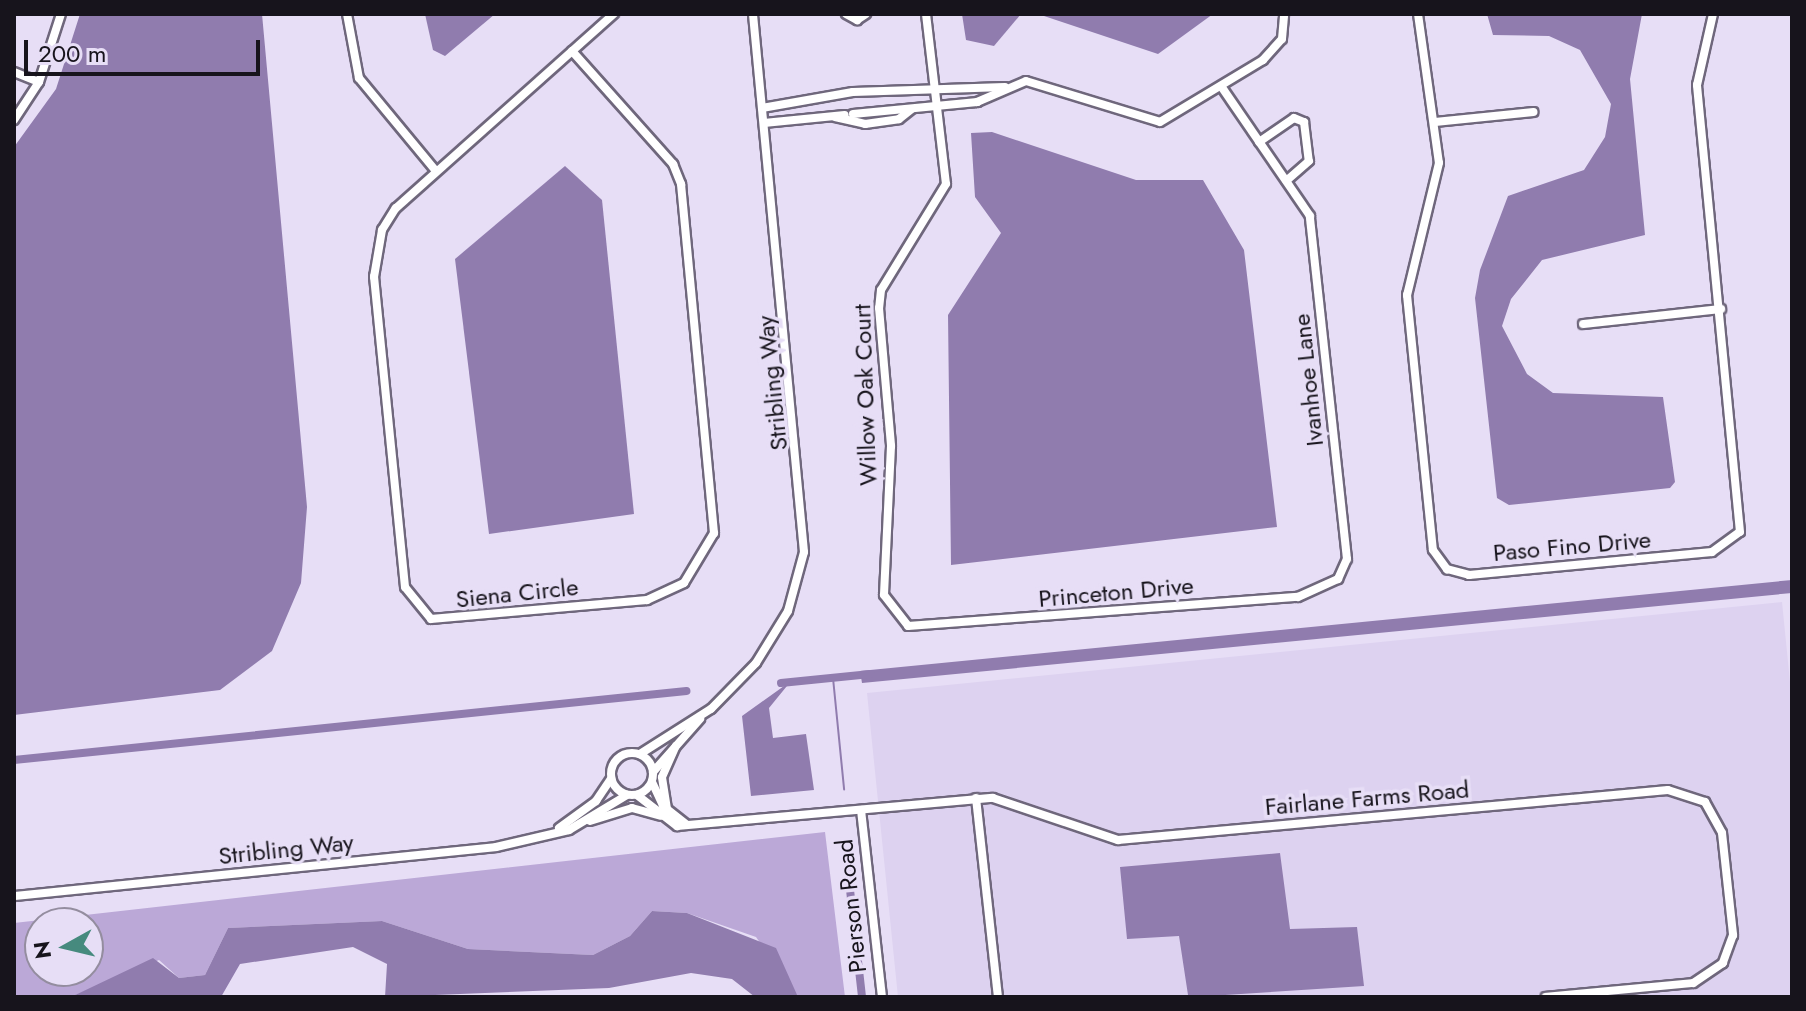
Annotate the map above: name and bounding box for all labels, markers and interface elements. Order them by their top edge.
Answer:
scale bar [28,24,264,74]
text: 200 m [38,36,106,71]
street label: Willow Oak Court [847,304,883,486]
street label: Ivanhoe Lane [1287,312,1329,448]
street label: Stribling Way [751,314,793,452]
street label: Paso Fino Drive [1492,525,1652,567]
street label: Princeton Drive [1037,571,1195,613]
street label: Siena Circle [454,572,580,614]
street label: Fairlane Farms Road [1264,775,1470,821]
street label: Stribling Way [217,828,355,870]
street label: Pierson Road [830,838,872,974]
north arrow [24,907,104,987]
text: N [25,939,59,961]

